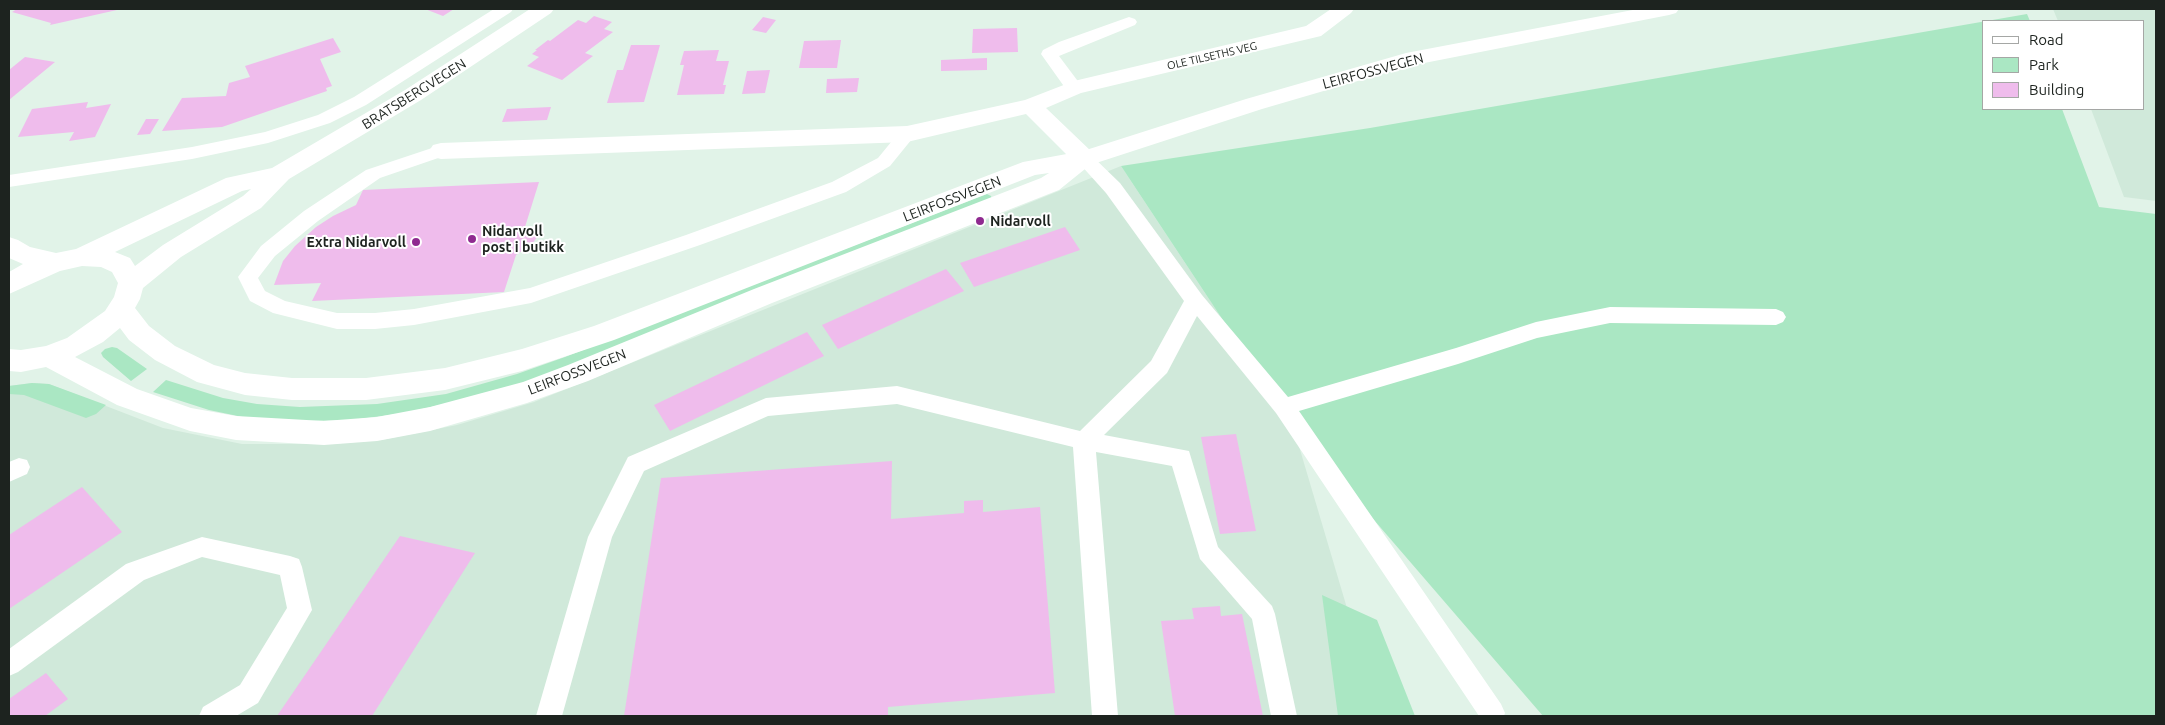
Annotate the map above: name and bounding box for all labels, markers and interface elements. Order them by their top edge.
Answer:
legend [1982,20,2145,110]
text: Road [2029,31,2064,48]
street label: OLE TILSETHS VEG [1166,39,1258,73]
street label: LEIRFOSSVEGEN [1321,49,1425,93]
street label: BRATSBERGVEGEN [359,55,469,133]
text: Park [2029,56,2059,73]
text: Building [2029,81,2084,98]
street label: LEIRFOSSVEGEN [901,173,1003,225]
place label: Nidarvoll [990,213,1051,229]
marker: Nidarvoll [974,215,986,227]
place label: Nidarvoll post i butikk [482,223,564,256]
marker: Nidarvoll post i butikk [466,233,478,245]
place label: Extra Nidarvoll [306,234,406,250]
marker: Extra Nidarvoll [410,236,422,248]
street label: LEIRFOSSVEGEN [526,346,628,398]

